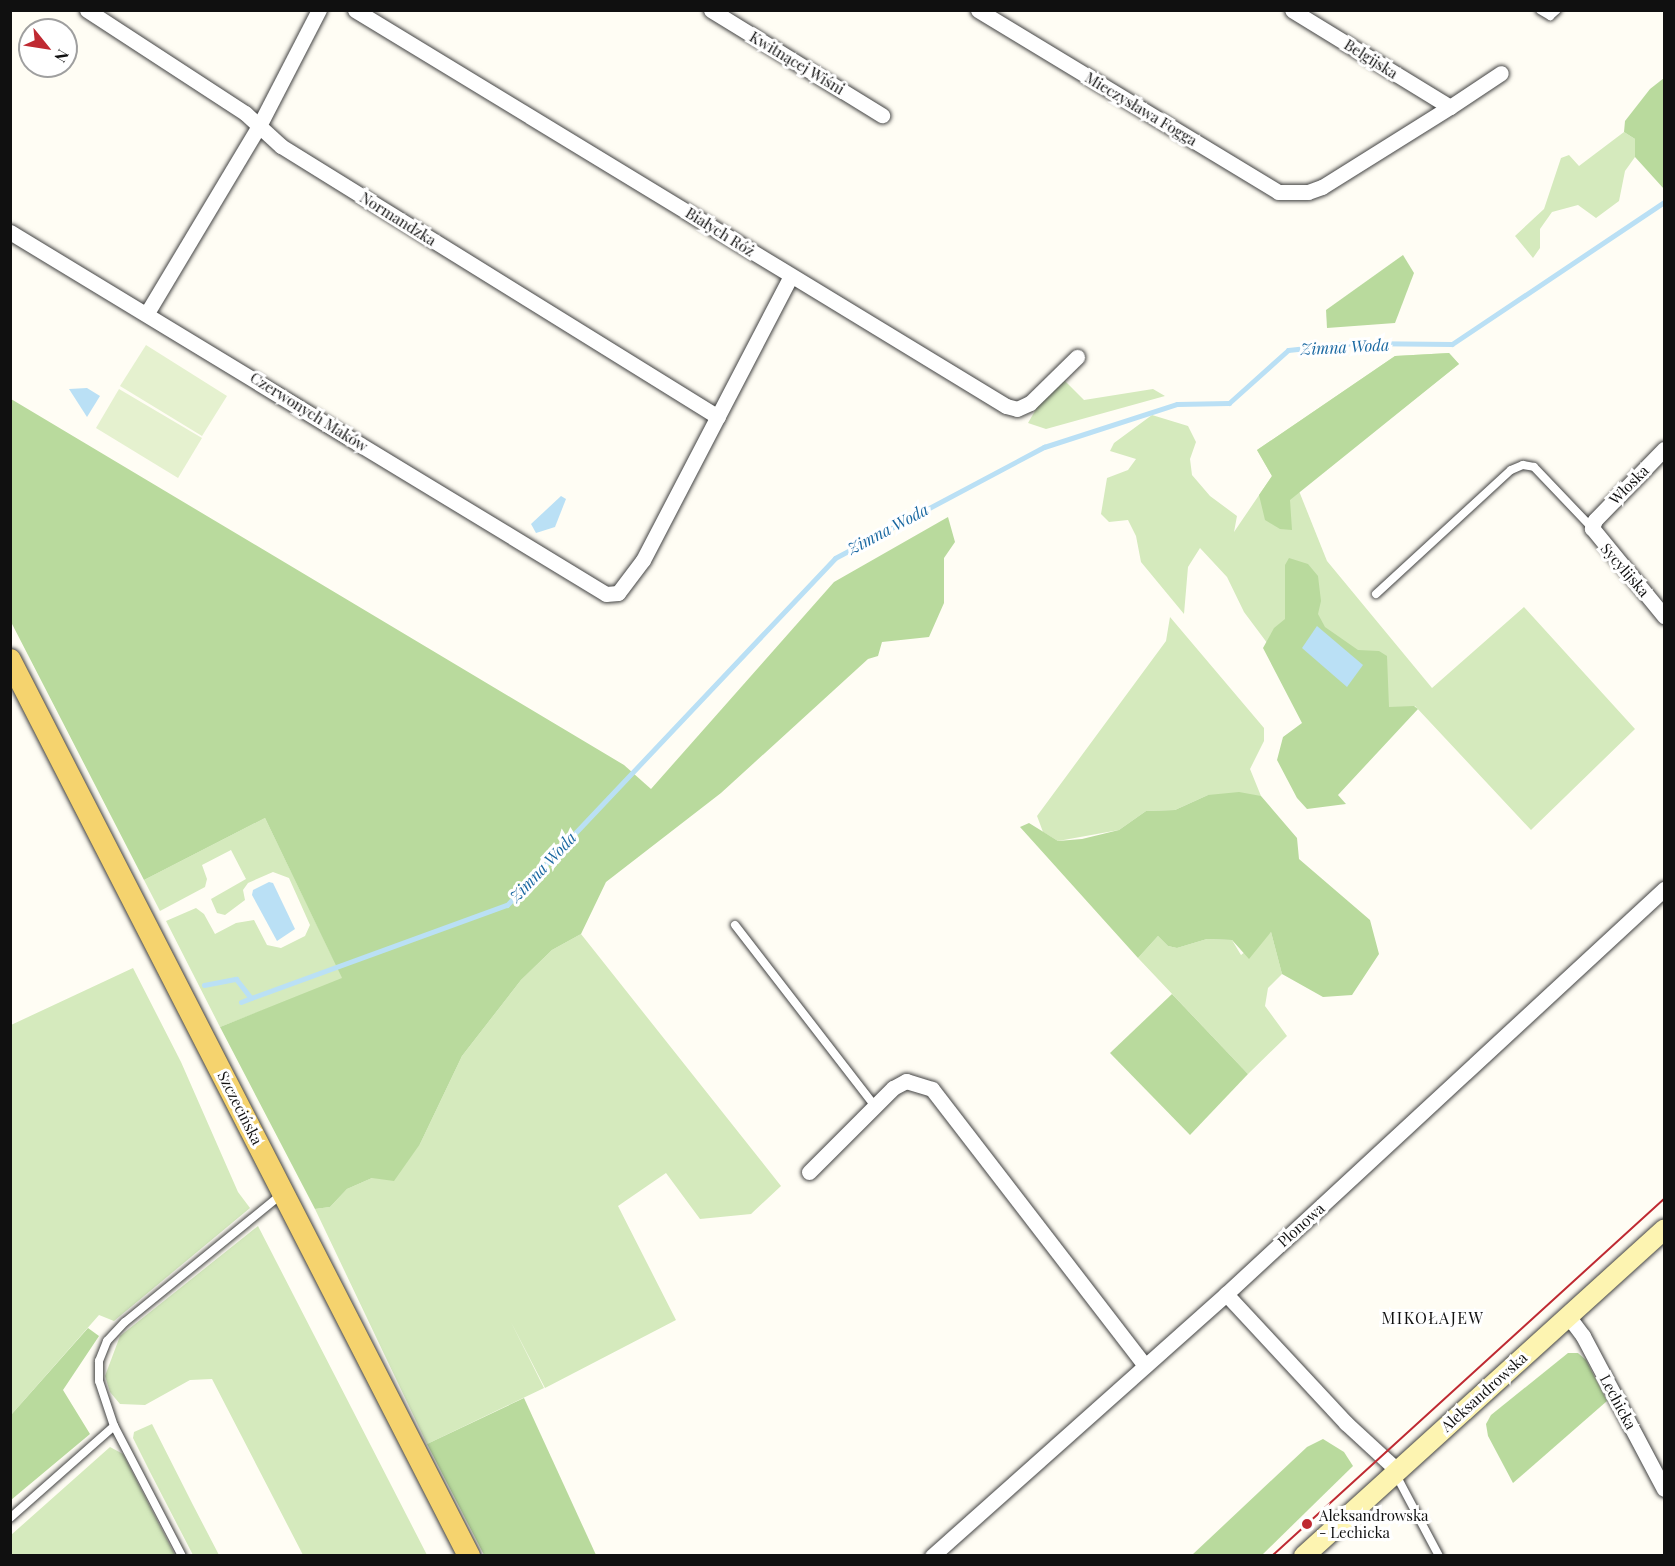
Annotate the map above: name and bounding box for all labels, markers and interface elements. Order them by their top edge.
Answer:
north arrow [18,18,78,78]
street label: Kwitnącej Wiśni [746,28,848,98]
street label: Belgijska [1341,36,1401,82]
text: N [50,46,74,67]
street label: Mieczysława Fogga [1082,68,1200,150]
street label: Normandzka [357,188,439,250]
street label: Białych Róż [682,204,758,260]
water label: Zimna Woda [1300,335,1390,359]
street label: Czerwonych Maków [247,368,371,456]
street label: Włoska [1606,462,1652,508]
water label: Zimna Woda [844,500,932,558]
street label: Sycylijska [1597,540,1653,600]
water label: Zimna Woda [506,828,580,906]
street label: Szczecińska [214,1068,266,1148]
street label: Plonowa [1274,1199,1328,1251]
district label: MIKOŁAJEW [1381,1308,1485,1328]
street label: Aleksandrowska [1437,1349,1531,1435]
street label: Lechicka [1596,1371,1640,1433]
place label: Aleksandrowska - Lechicka [1319,1506,1428,1541]
marker: Aleksandrowska - Lechicka [1300,1517,1314,1531]

